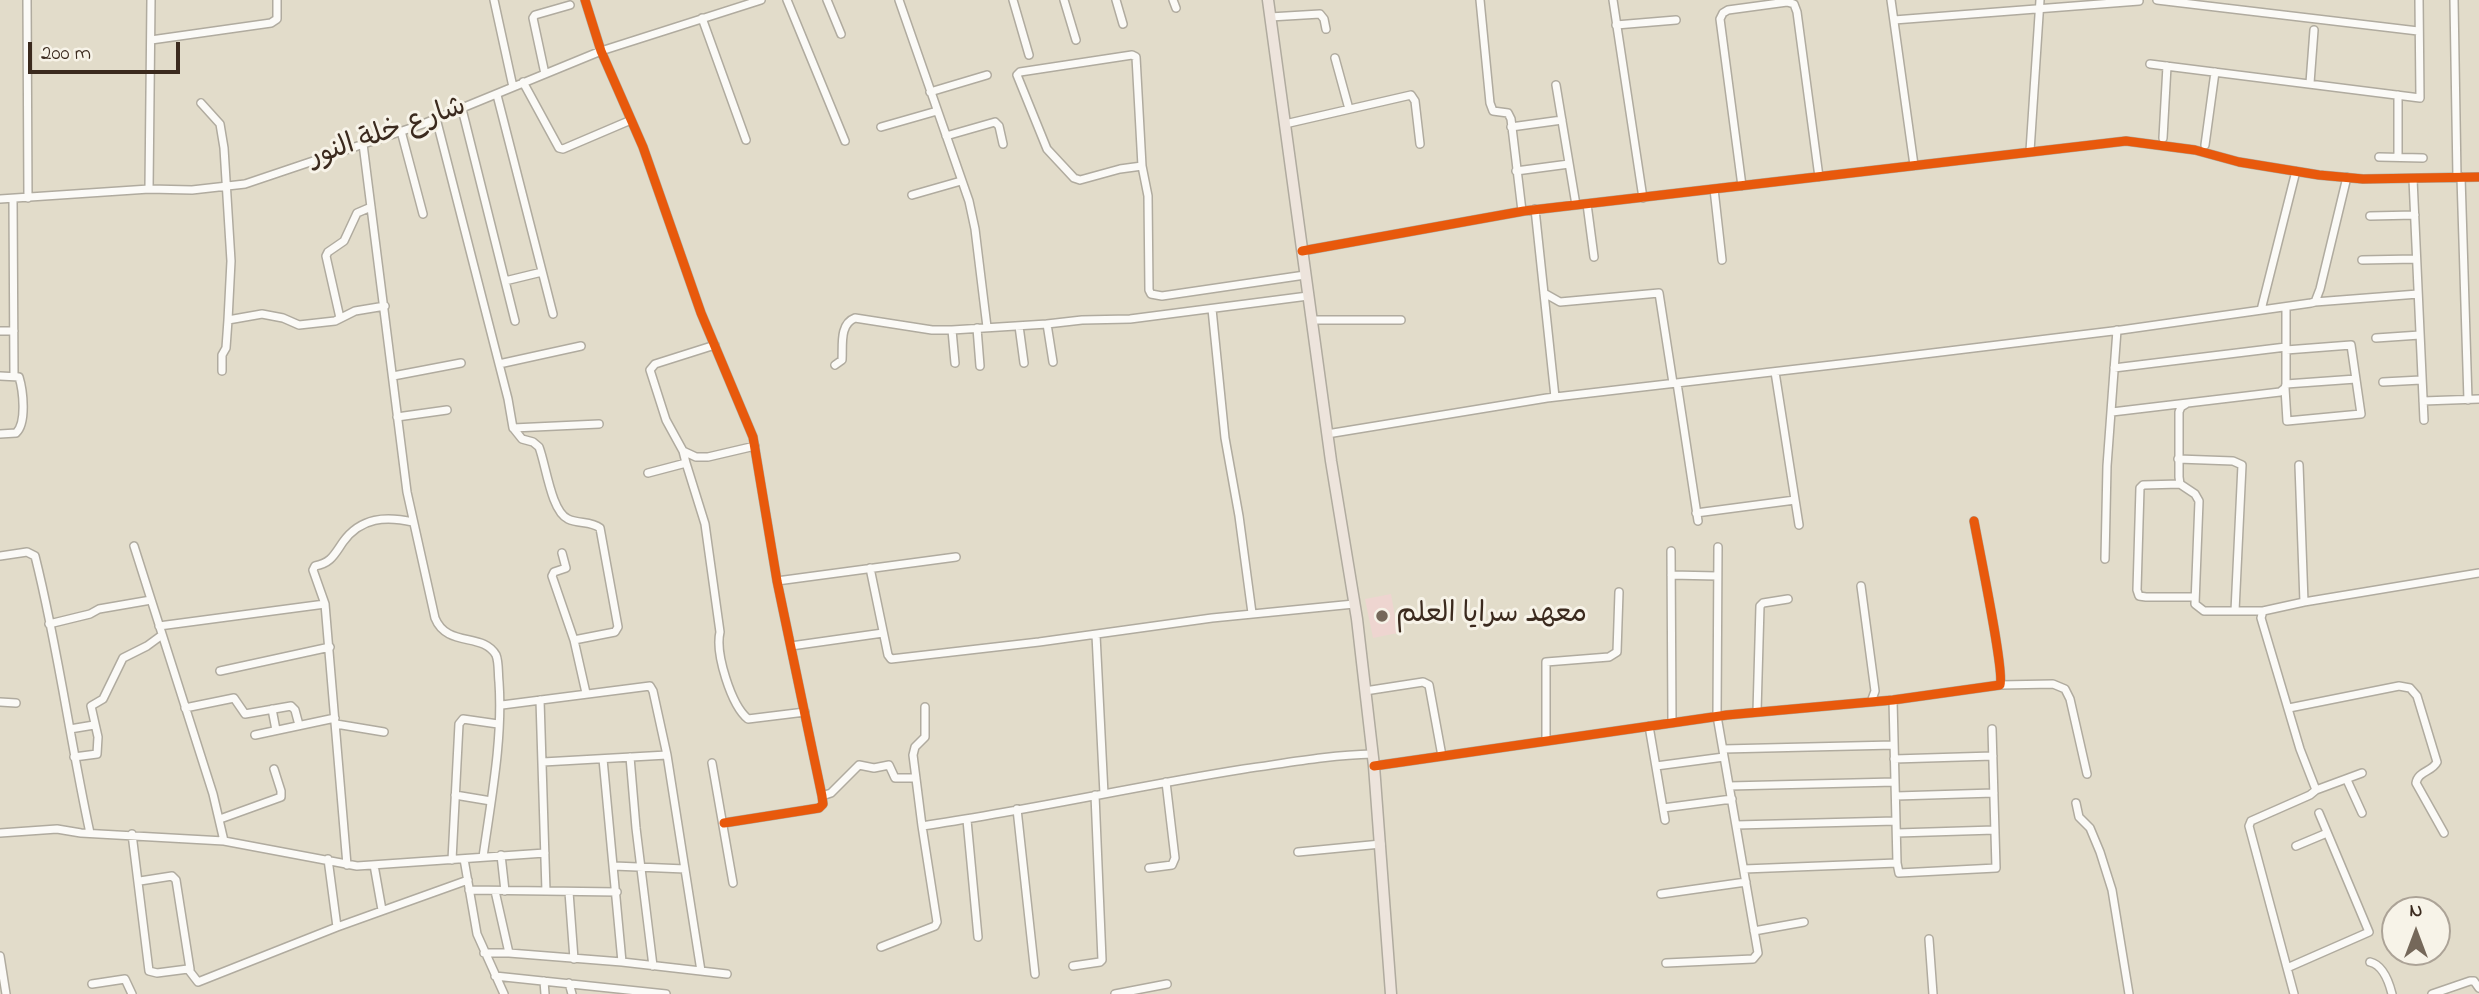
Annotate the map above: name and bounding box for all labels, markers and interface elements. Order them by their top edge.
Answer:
scale bar [32,28,184,72]
text: 200 m [41,39,91,69]
street label: شارع خلة النور [305,91,471,177]
place label: معهد سرايا العلم [1396,599,1587,633]
marker: معهد سرايا العلم [1374,608,1390,624]
north arrow [2381,896,2451,966]
text: N [2410,898,2422,925]

